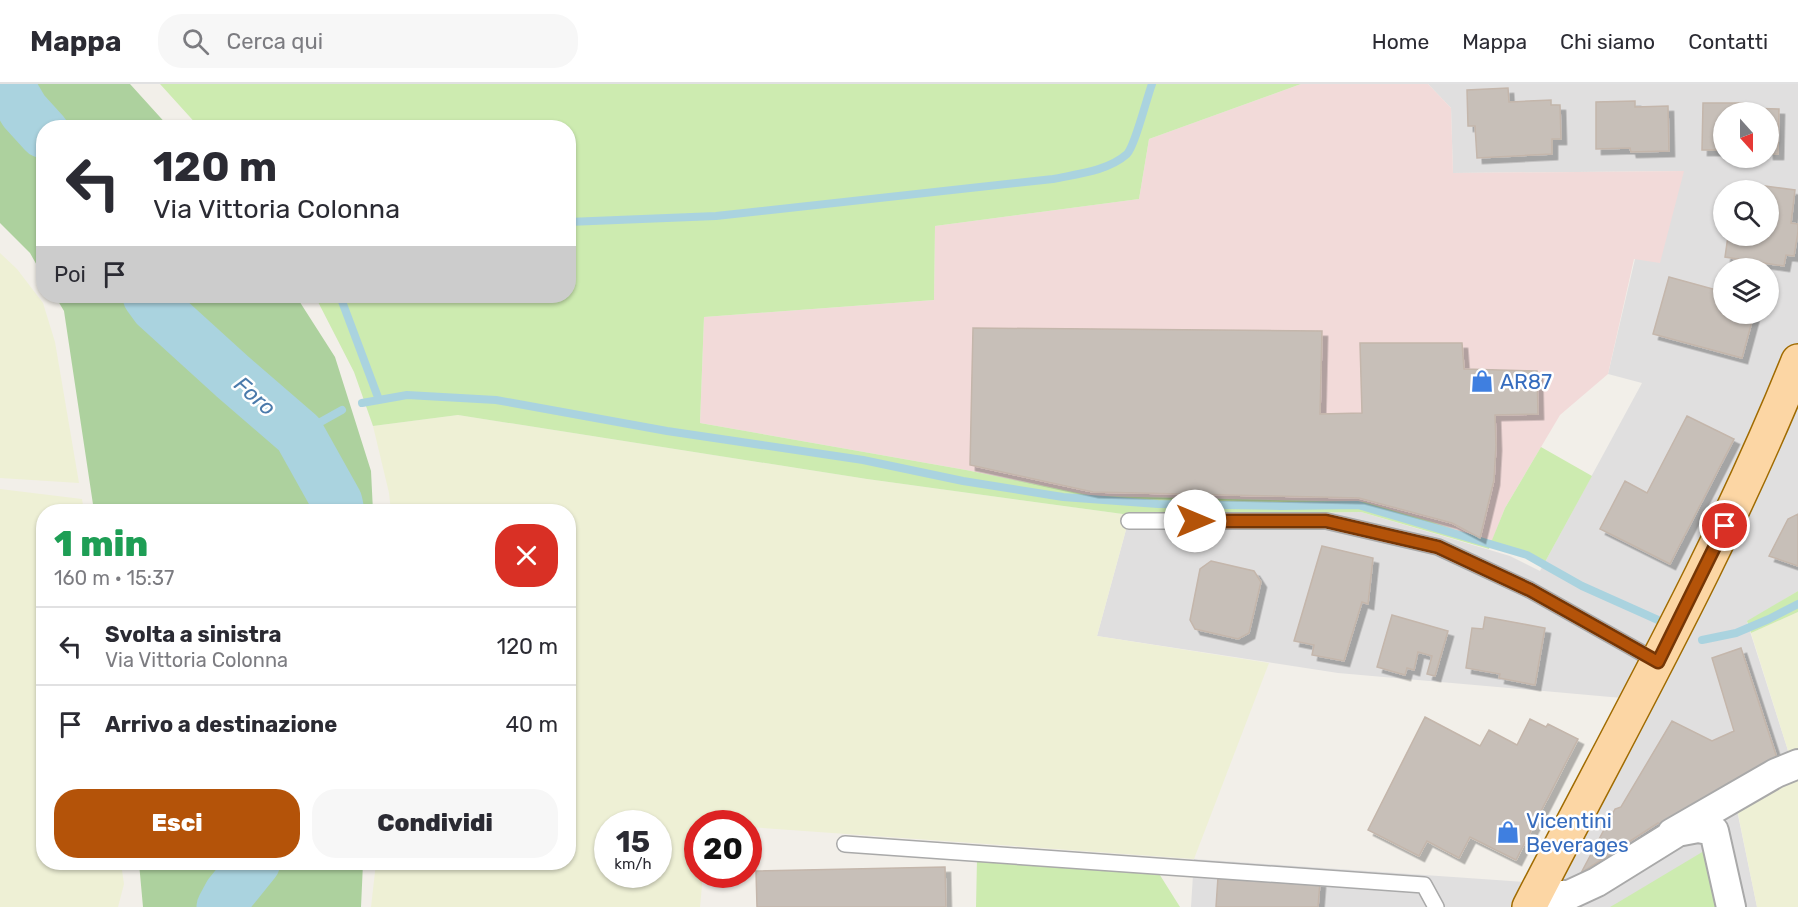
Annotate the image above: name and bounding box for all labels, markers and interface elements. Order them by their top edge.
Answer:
search box [158,14,578,68]
text: Mappa [30,25,122,58]
icon: search [179,25,212,58]
text: Cerca qui [227,28,323,55]
text: Home [1372,29,1429,54]
text: Mappa [1462,29,1527,54]
text: Chi siamo [1560,29,1655,54]
text: Contatti [1688,29,1768,54]
north arrow [1713,102,1779,168]
map controls [1713,102,1779,324]
text: 120 m [153,142,277,192]
icon: left [54,144,132,222]
button: search [1713,180,1779,246]
text: Via Vittoria Colonna [153,193,400,225]
icon: arrive [98,258,131,291]
button: layers [1713,258,1779,324]
text: Poi [54,261,86,288]
shop icon: AR87 [1469,368,1495,394]
place label: AR87 [1500,369,1552,394]
water label: Foro [229,371,281,421]
position arrow [1163,489,1227,553]
pin [1699,500,1750,551]
icon: arrive [1708,509,1741,542]
text: 1 min [54,522,148,565]
button: close [495,524,558,587]
text: 160 m · 15:37 [54,566,174,590]
text: Svolta a sinistra [105,621,282,648]
icon: left [54,630,87,663]
text: 120 m [497,633,558,660]
text: Via Vittoria Colonna [105,648,288,672]
icon: arrive [54,708,87,741]
text: Arrivo a destinazione [105,711,337,738]
text: 40 m [505,711,558,738]
button: Esci [54,789,300,858]
button: Condividi [312,789,558,858]
place label: Vicentini Beverages [1526,808,1629,857]
speed limit sign: 20 [684,810,762,888]
shop icon: Vicentini Beverages [1495,819,1521,845]
text: 15 [616,824,650,860]
text: km/h [614,855,652,873]

